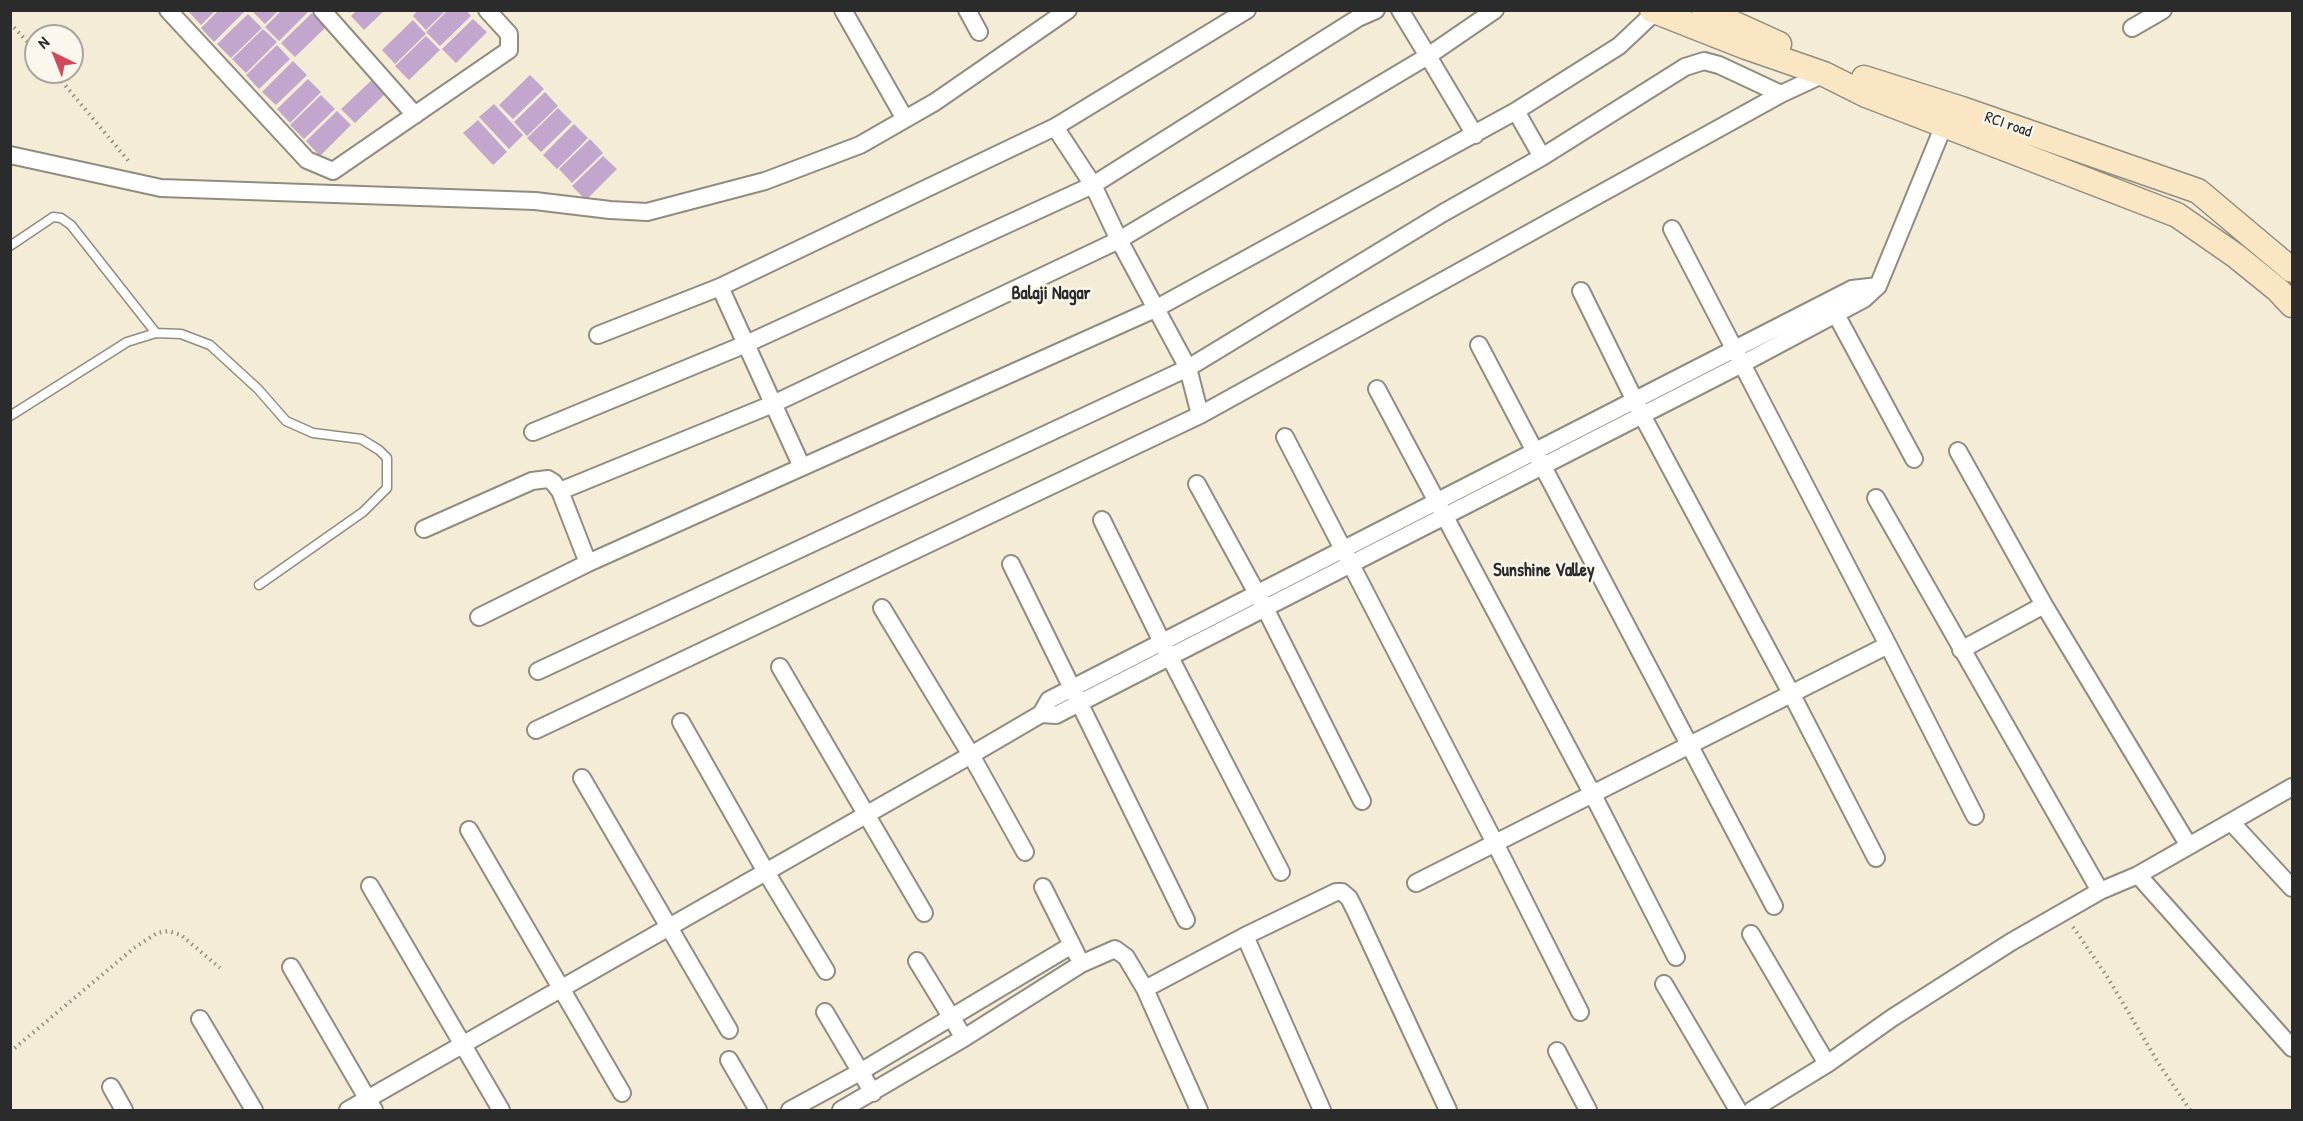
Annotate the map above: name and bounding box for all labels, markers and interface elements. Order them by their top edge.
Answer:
north arrow [24,24,84,84]
text: N [32,31,54,53]
street label: RCI road [1982,108,2034,142]
district label: Balaji Nagar [1011,283,1091,305]
district label: Sunshine Valley [1493,560,1595,582]

